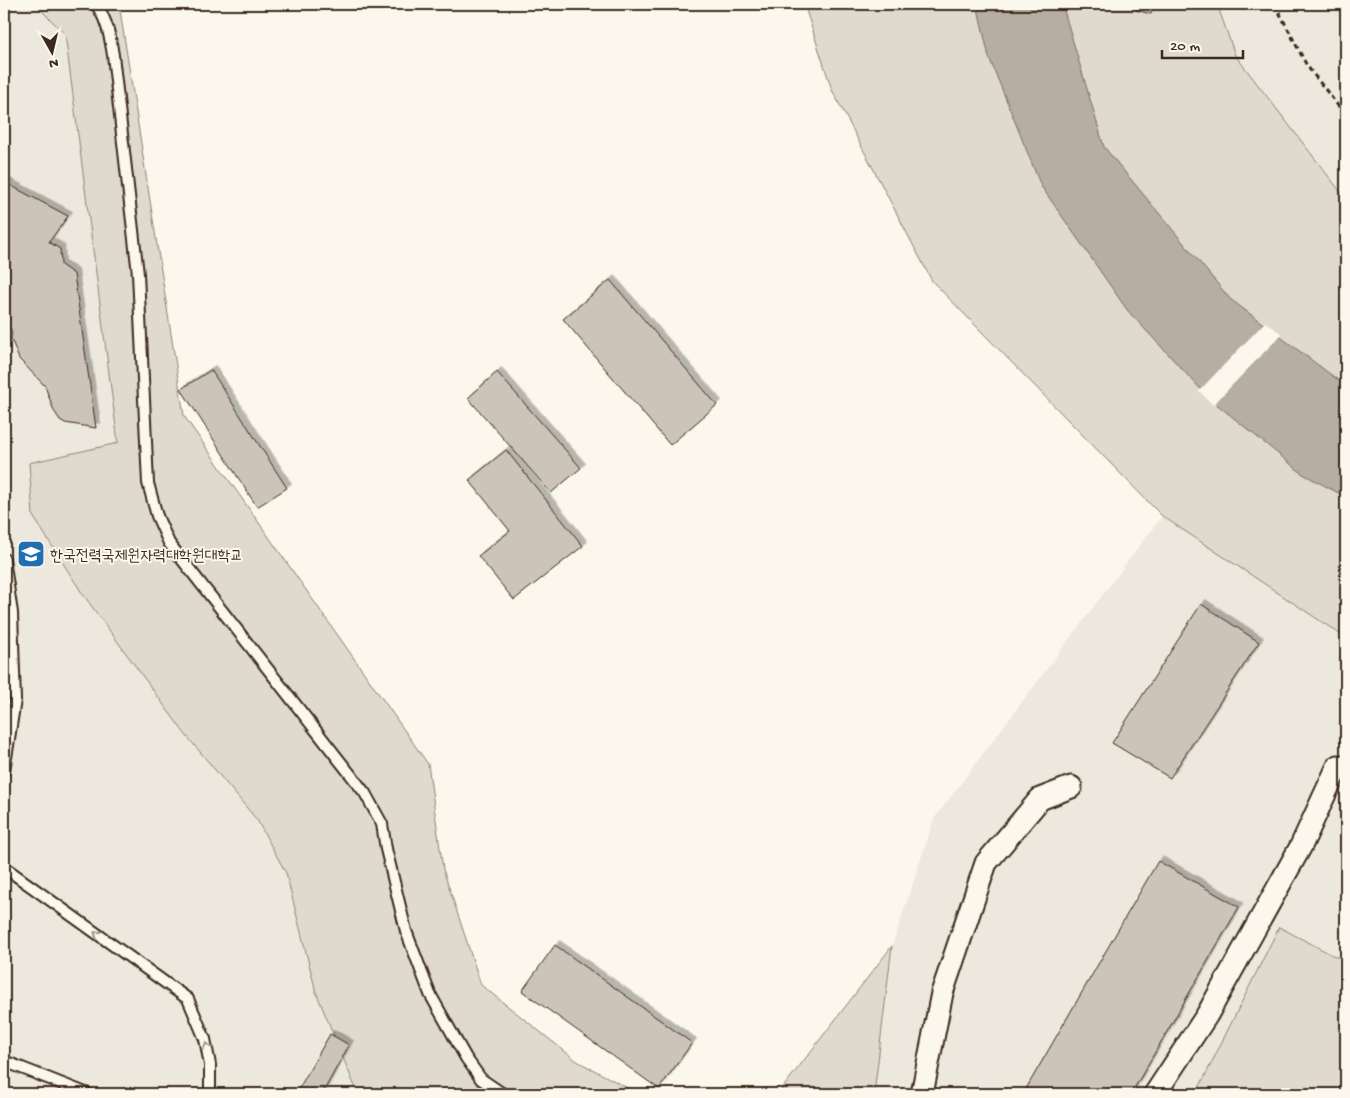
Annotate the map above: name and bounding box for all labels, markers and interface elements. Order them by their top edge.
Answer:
north arrow [28,28,78,78]
scale bar [1162,28,1244,60]
text: 20 m [1170,38,1200,56]
text: N [48,53,59,71]
school or university icon: 한국전력국제원자력대학원대학교 [16,539,46,569]
place label: 한국전력국제원자력대학원대학교 [50,548,243,567]
one-way arrow [94,931,103,940]
one-way arrow [202,1041,212,1050]

